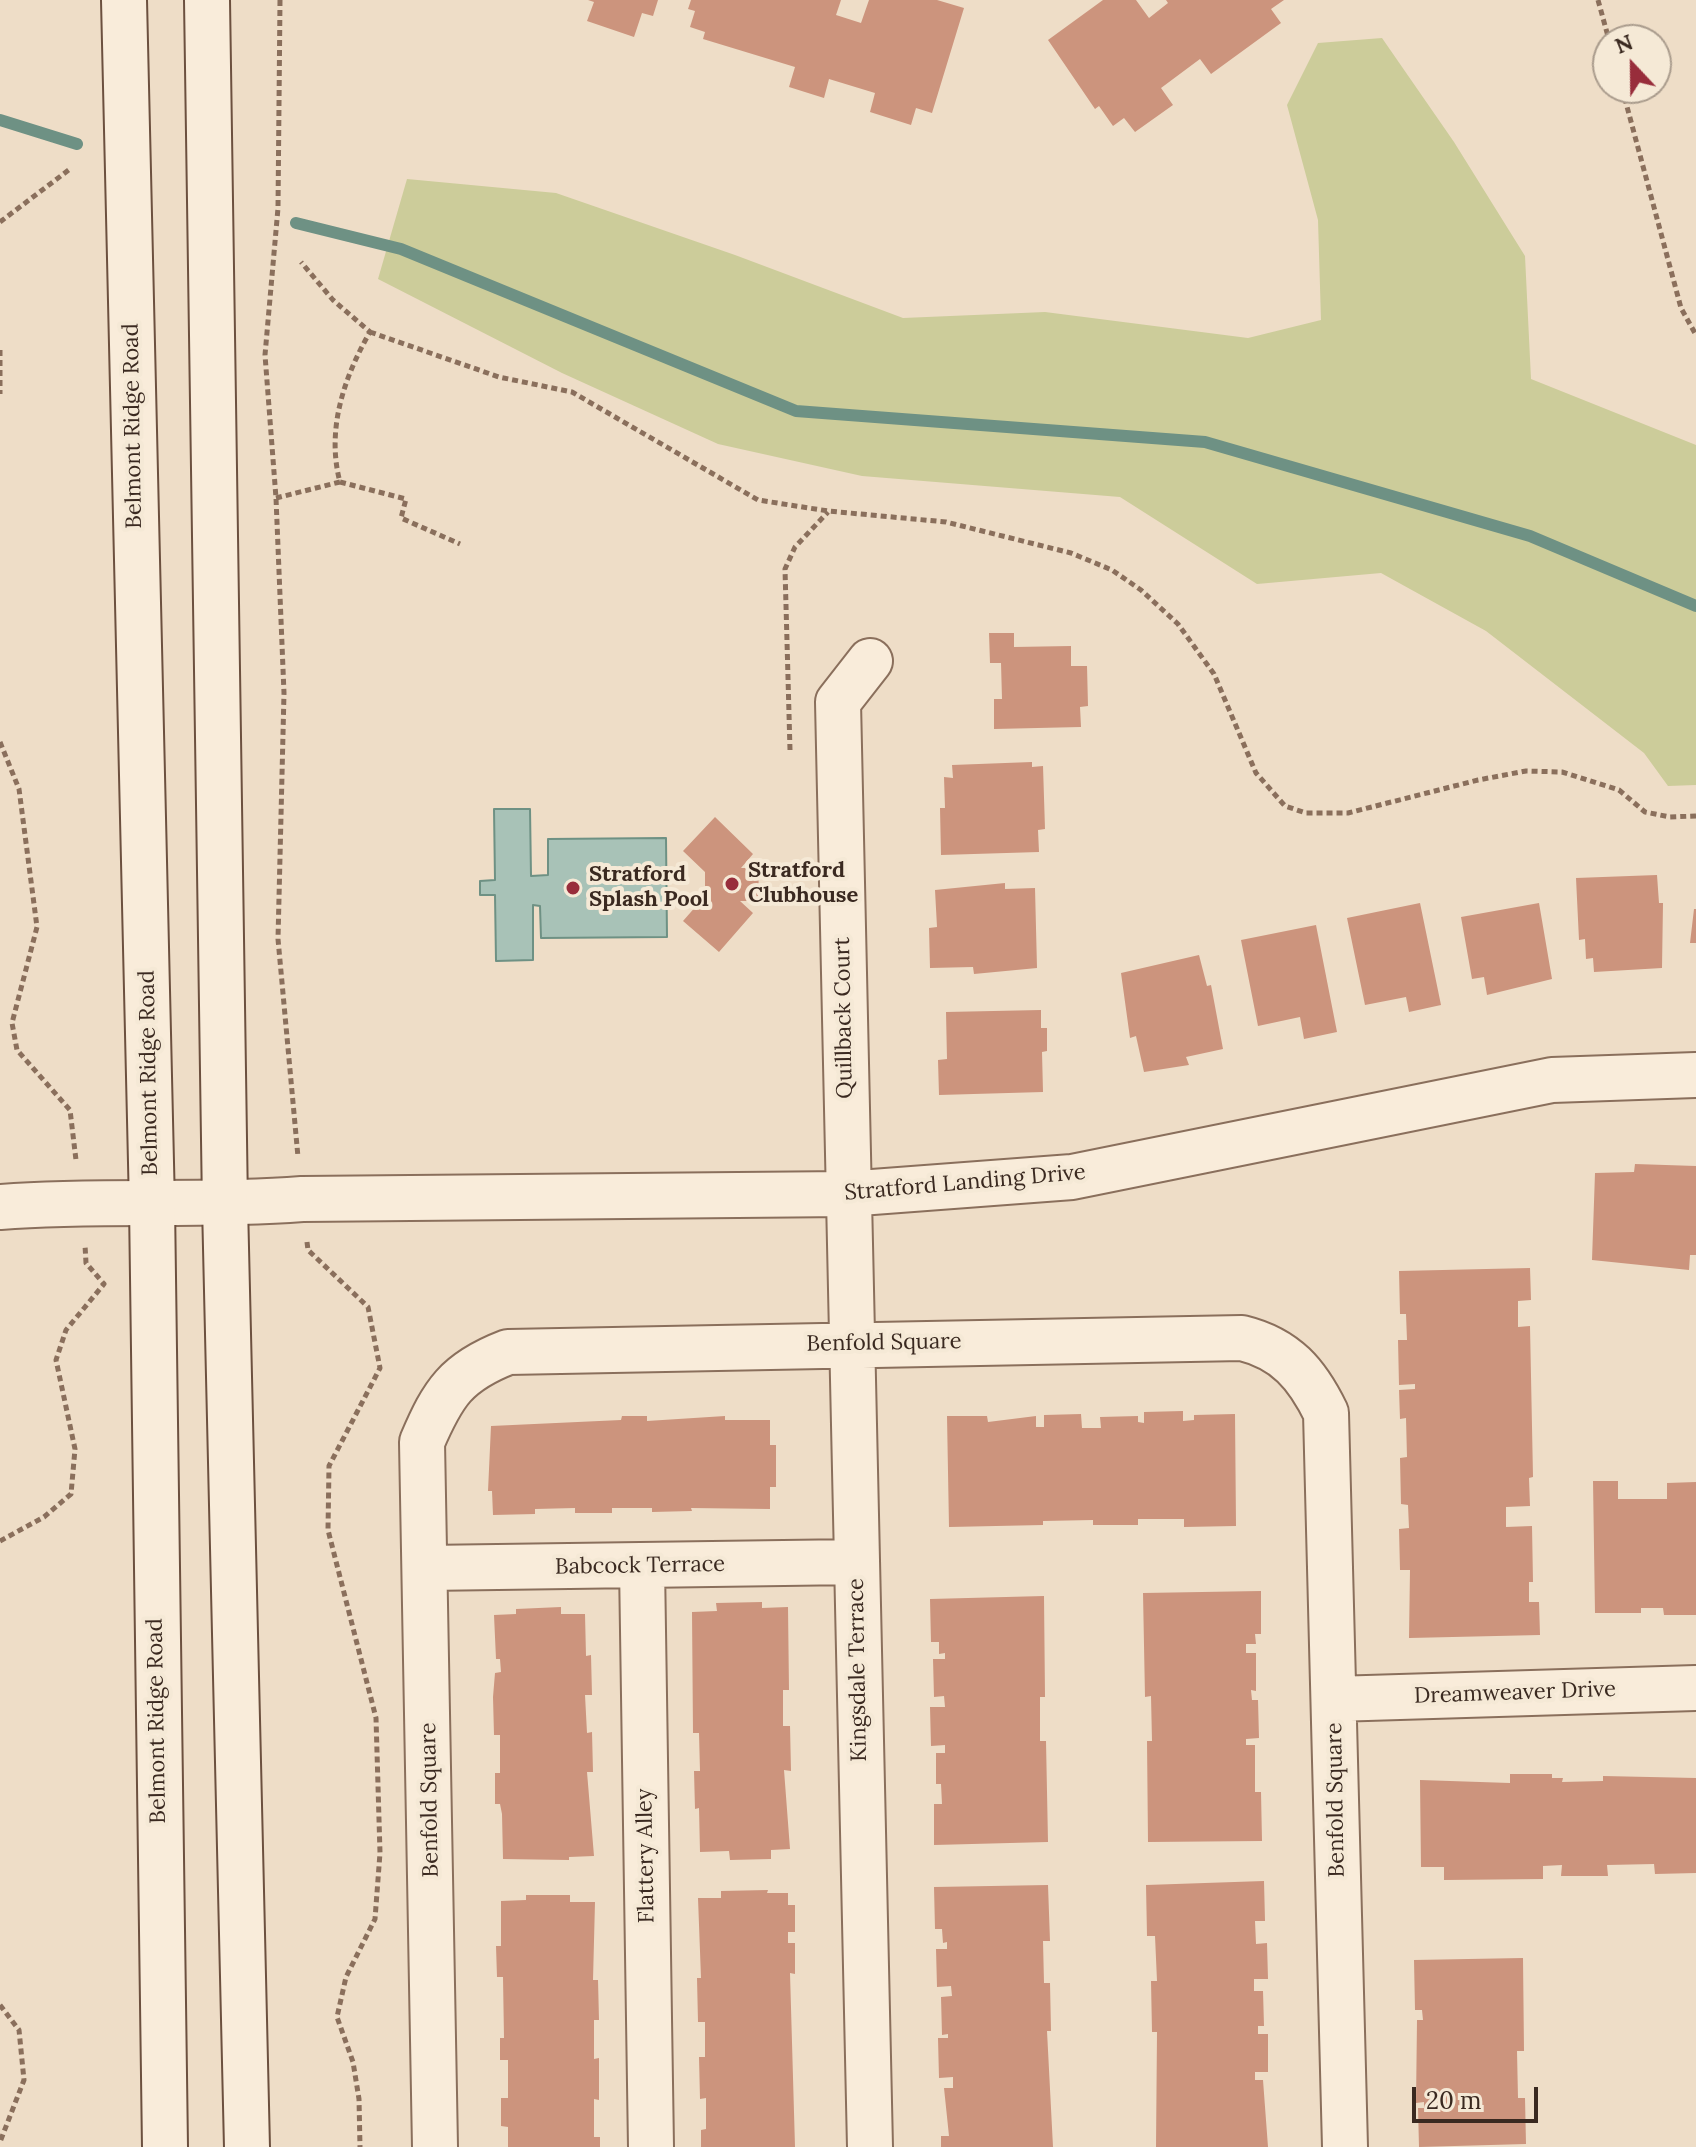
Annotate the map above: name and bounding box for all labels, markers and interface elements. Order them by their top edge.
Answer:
north arrow [1592,24,1672,104]
text: N [1611,27,1637,60]
street label: Belmont Ridge Road [118,323,148,529]
place label: Stratford Clubhouse [748,858,858,910]
place label: Stratford Splash Pool [589,862,709,914]
marker: Stratford Clubhouse [723,875,741,893]
marker: Stratford Splash Pool [564,879,582,897]
street label: Quillback Court [829,937,859,1099]
street label: Belmont Ridge Road [134,970,164,1176]
street label: Stratford Landing Drive [843,1159,1087,1207]
street label: Benfold Square [806,1328,962,1358]
street label: Babcock Terrace [555,1551,725,1581]
street label: Kingsdale Terrace [843,1578,873,1762]
street label: Belmont Ridge Road [142,1618,172,1824]
street label: Dreamweaver Drive [1414,1676,1616,1710]
street label: Benfold Square [415,1722,445,1878]
street label: Benfold Square [1321,1722,1351,1878]
street label: Flattery Alley [632,1788,660,1924]
scale bar [1416,2071,1542,2121]
text: 20 m [1426,2085,1482,2116]

